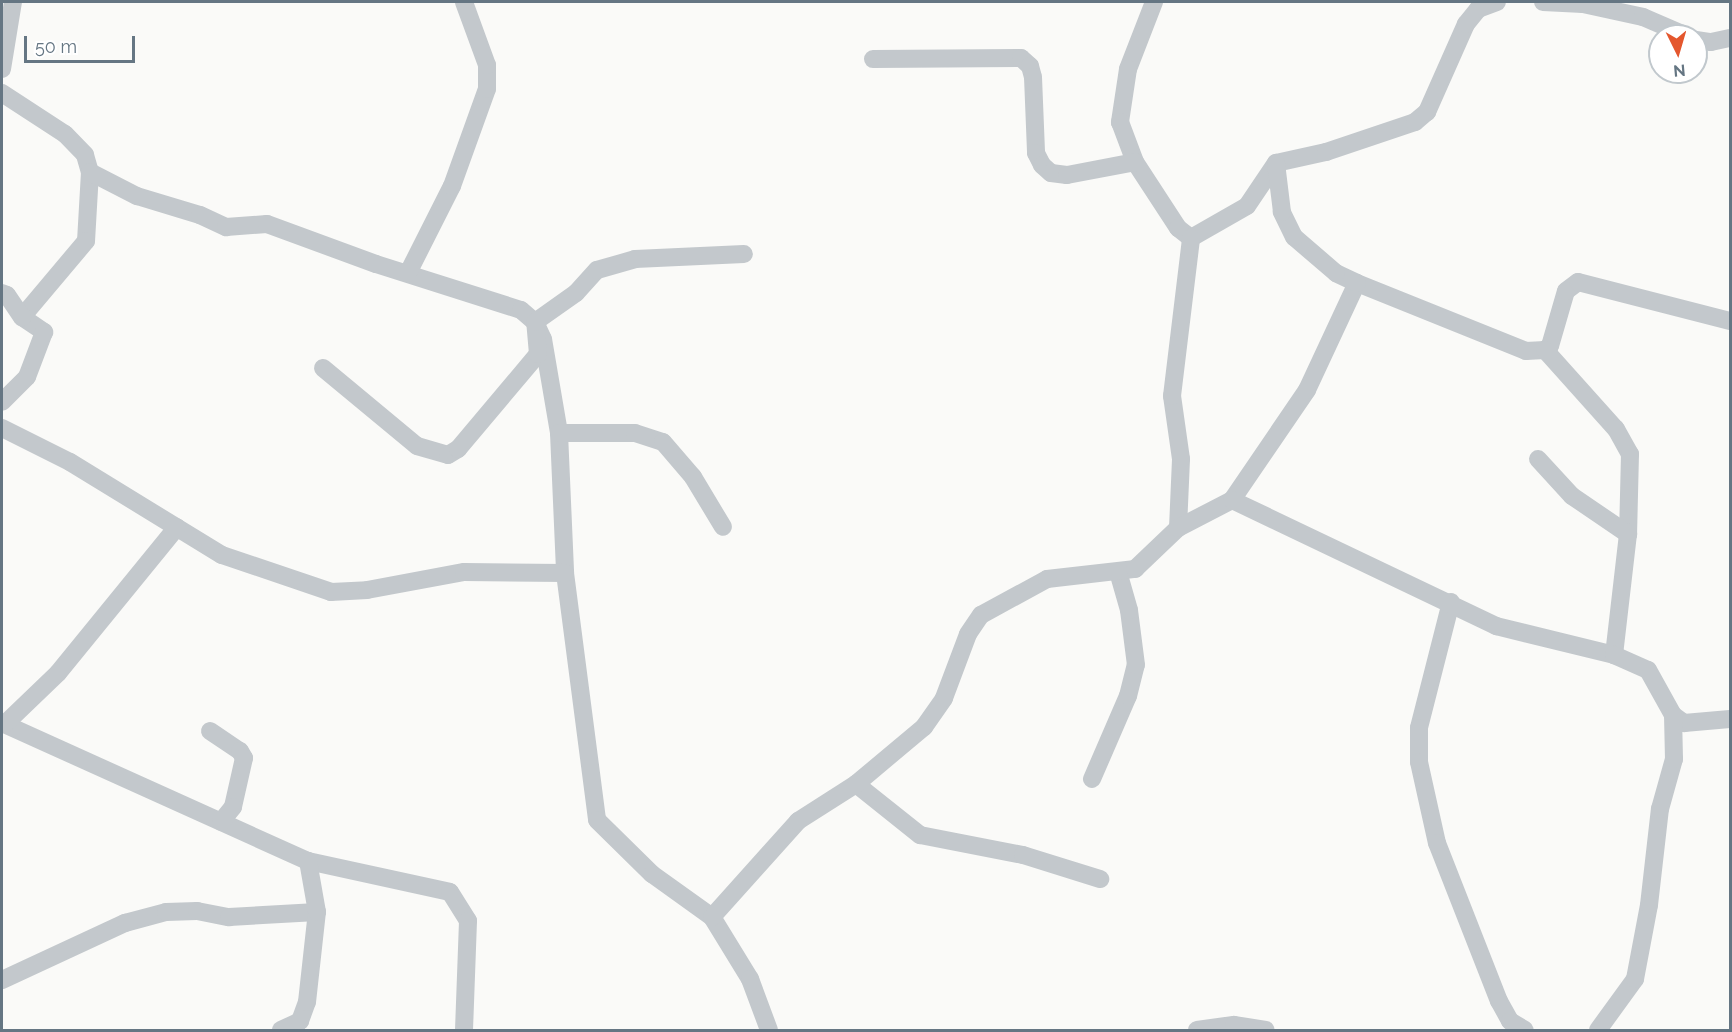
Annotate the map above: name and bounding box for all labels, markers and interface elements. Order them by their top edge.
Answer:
scale bar [27,24,138,62]
north arrow [1648,24,1708,84]
text: 50 m [35,36,77,57]
text: N [1673,60,1686,80]

